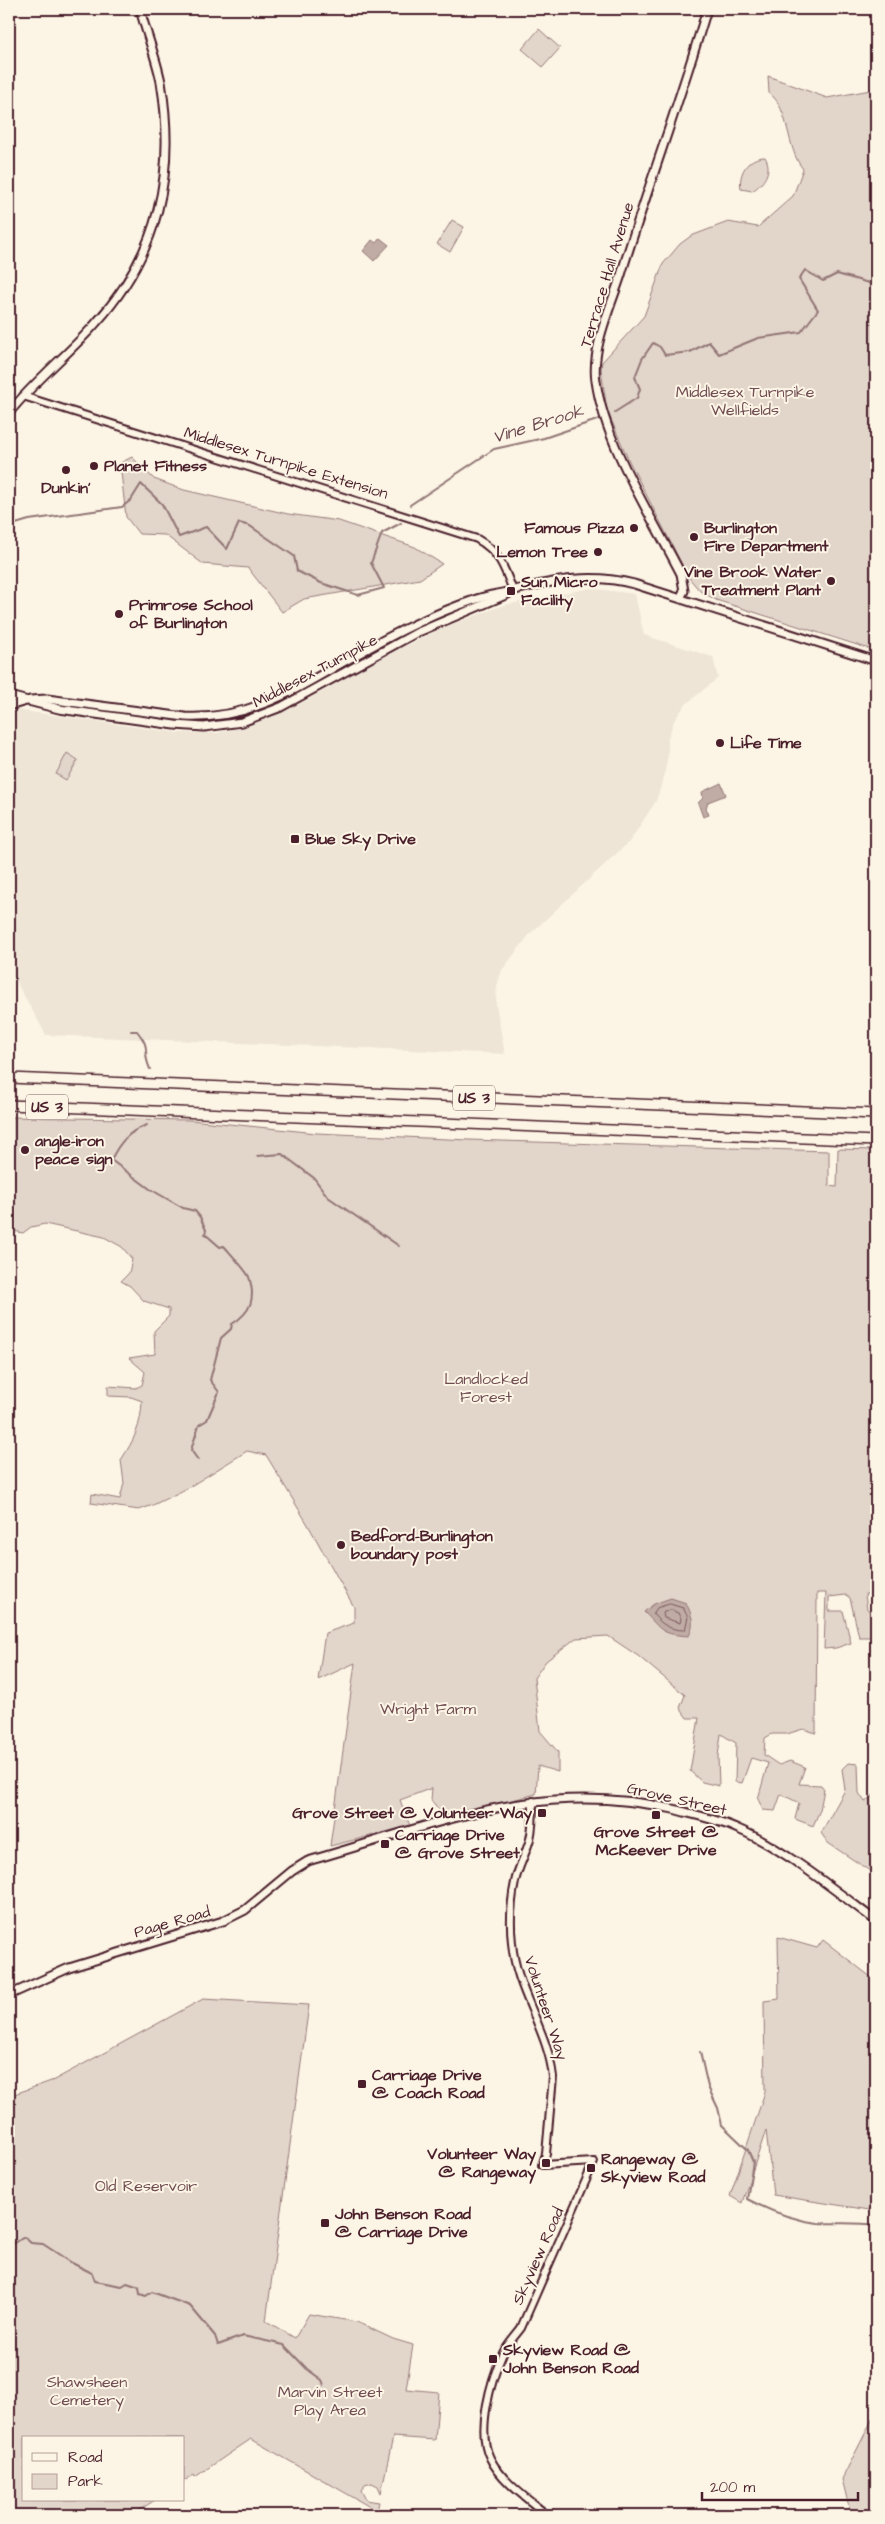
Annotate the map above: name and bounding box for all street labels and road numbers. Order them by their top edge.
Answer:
street label: Terrace Hall Avenue [574,199,640,350]
street label: Middlesex Turnpike Extension [181,421,391,505]
street label: Middlesex Turnpike [249,629,382,713]
road number: US 3 [453,1086,495,1110]
road number: US 3 [26,1094,68,1120]
street label: Grove Street [625,1777,730,1821]
street label: Page Road [131,1901,213,1944]
street label: Volunteer Way [518,1953,573,2064]
street label: Skyview Road [507,2204,570,2309]

